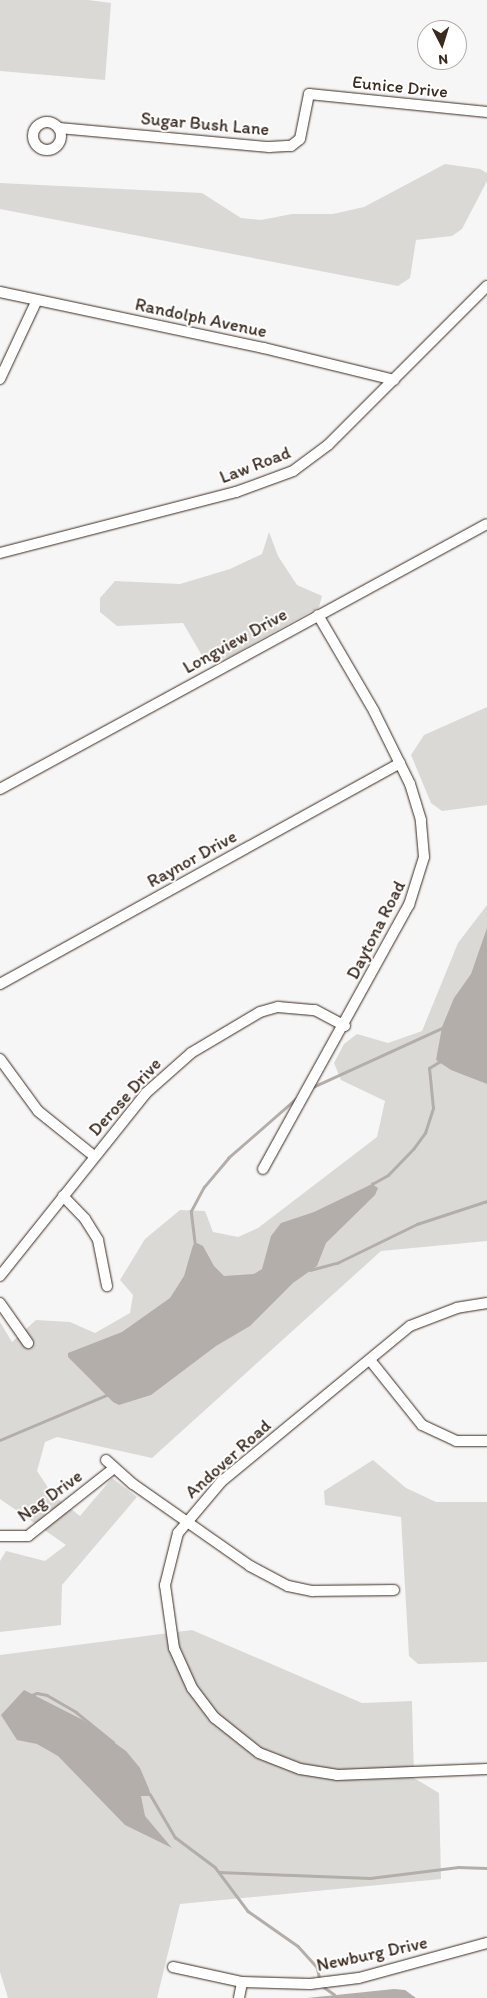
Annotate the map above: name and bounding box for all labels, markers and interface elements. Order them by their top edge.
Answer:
north arrow [417,20,467,70]
text: N [438,51,449,68]
street label: Eunice Drive [351,71,449,103]
street label: Sugar Bush Lane [140,108,270,140]
street label: Randolph Avenue [134,294,268,342]
street label: Law Road [217,442,293,488]
street label: Longview Drive [179,603,291,679]
street label: Raynor Drive [143,826,241,892]
street label: Daytona Road [342,877,410,983]
street label: Derose Drive [84,1053,166,1141]
street label: Andover Road [181,1415,275,1503]
street label: Nag Drive [13,1465,87,1527]
street label: Newburg Drive [314,1932,430,1976]

